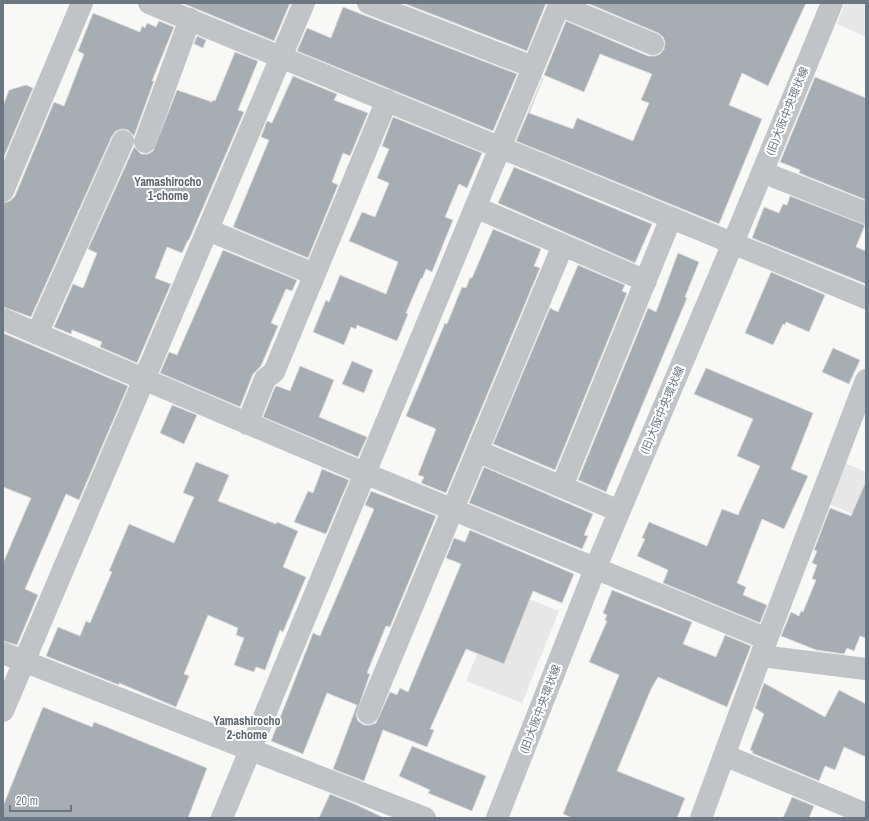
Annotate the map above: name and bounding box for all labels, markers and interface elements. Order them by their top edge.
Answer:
street label: (旧)大阪中央環状線 [763,65,811,157]
district label: Yamashirocho 1-chome [134,174,202,204]
street label: (旧)大阪中央環状線 [637,364,687,456]
street label: (旧)大阪中央環状線 [517,663,563,755]
district label: Yamashirocho 2-chome [213,713,281,743]
scale bar [10,787,71,813]
text: 20 m [16,793,38,809]

